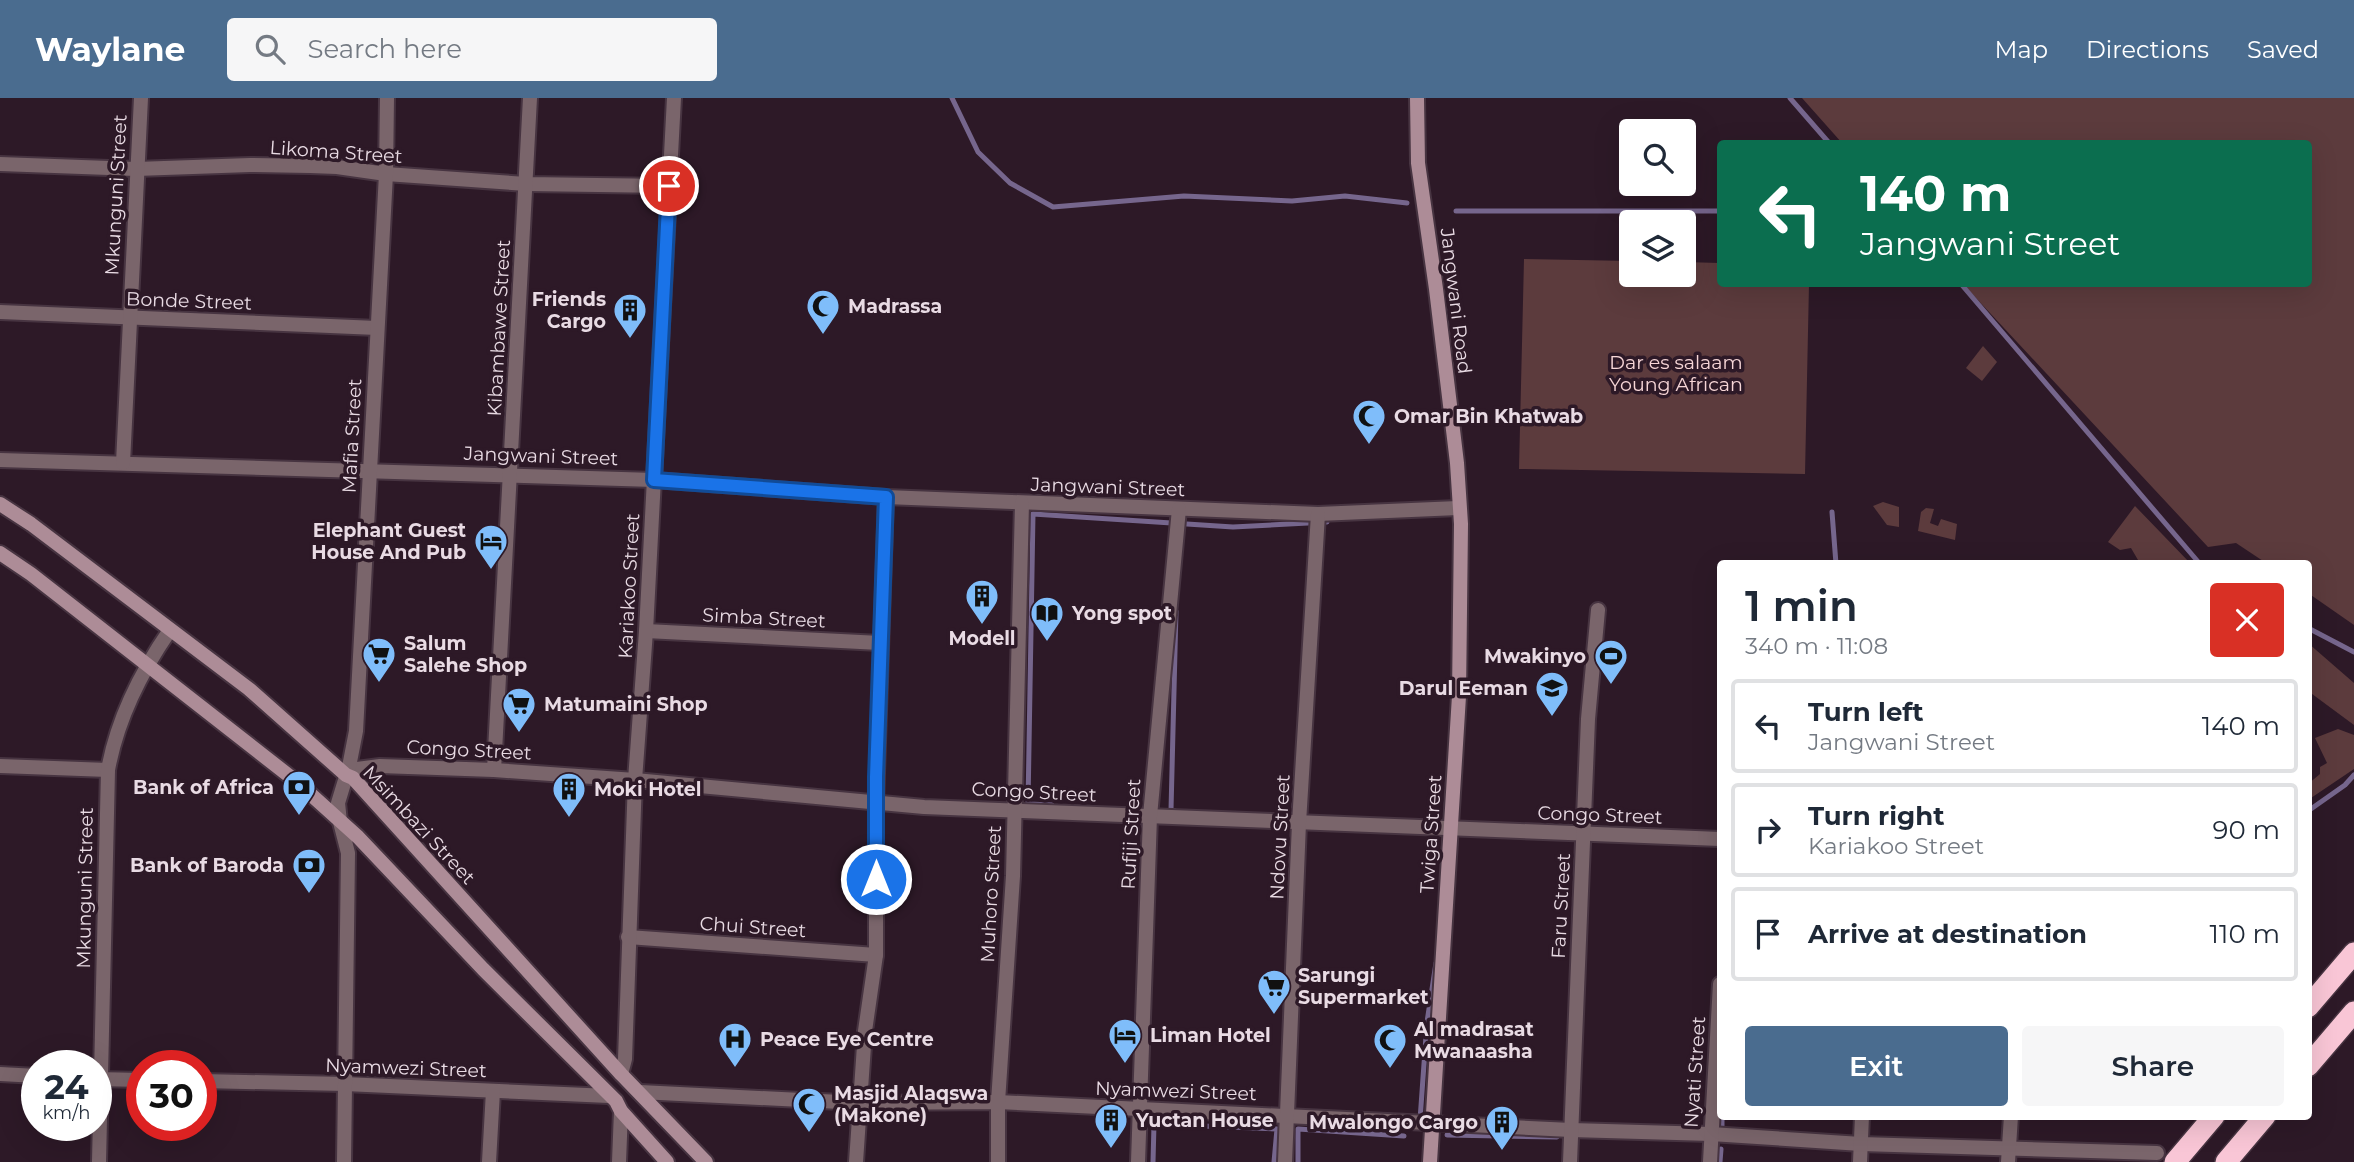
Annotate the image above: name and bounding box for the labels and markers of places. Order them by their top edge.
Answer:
pin [639,156,699,216]
mosque icon: Madrassa [804,287,842,336]
place label: Friends Cargo [532,288,606,333]
building icon: Friends Cargo [611,291,649,340]
place label: Madrassa [848,295,942,318]
mosque icon: Omar Bin Khatwab [1350,397,1388,446]
place label: Omar Bin Khatwab [1394,405,1583,428]
place label: Elephant Guest House And Pub [311,519,466,564]
hotel icon: Elephant Guest House And Pub [472,522,510,571]
building icon: Modell [963,577,1001,626]
library icon: Yong spot [1028,594,1066,643]
place label: Yong spot [1071,602,1172,625]
place label: Modell [948,627,1016,650]
place label: Salum Salehe Shop [404,632,527,677]
supermarket icon: Salum Salehe Shop [360,635,398,684]
sports icon: Mwakinyo [1592,637,1630,686]
place label: Mwakinyo [1484,645,1586,668]
school or university icon: Darul Eeman [1533,669,1571,718]
place label: Darul Eeman [1399,677,1528,700]
supermarket icon: Matumaini Shop [500,685,538,734]
place label: Matumaini Shop [544,693,708,716]
bank icon: Bank of Africa [280,768,318,817]
building icon: Moki Hotel [550,770,588,819]
place label: Bank of Africa [133,776,274,799]
place label: Moki Hotel [594,778,702,801]
bank icon: Bank of Baroda [290,846,328,895]
place label: Bank of Baroda [130,854,284,877]
place label: Sarungi Supermarket [1298,964,1428,1009]
supermarket icon: Sarungi Supermarket [1255,967,1293,1016]
hotel icon: Liman Hotel [1106,1016,1144,1065]
place label: Al madrasat Mwanaasha [1413,1018,1534,1063]
hospital icon: Peace Eye Centre [716,1020,754,1069]
mosque icon: Al madrasat Mwanaasha [1371,1021,1409,1070]
place label: Liman Hotel [1150,1024,1271,1047]
place label: Peace Eye Centre [760,1028,934,1051]
place label: Masjid Alaqswa (Makone) [834,1082,988,1127]
mosque icon: Masjid Alaqswa (Makone) [790,1085,828,1134]
building icon: Yuctan House [1092,1101,1130,1150]
building icon: Mwalongo Cargo [1483,1103,1521,1152]
place label: Yuctan House [1135,1109,1274,1132]
place label: Mwalongo Cargo [1309,1111,1478,1134]

